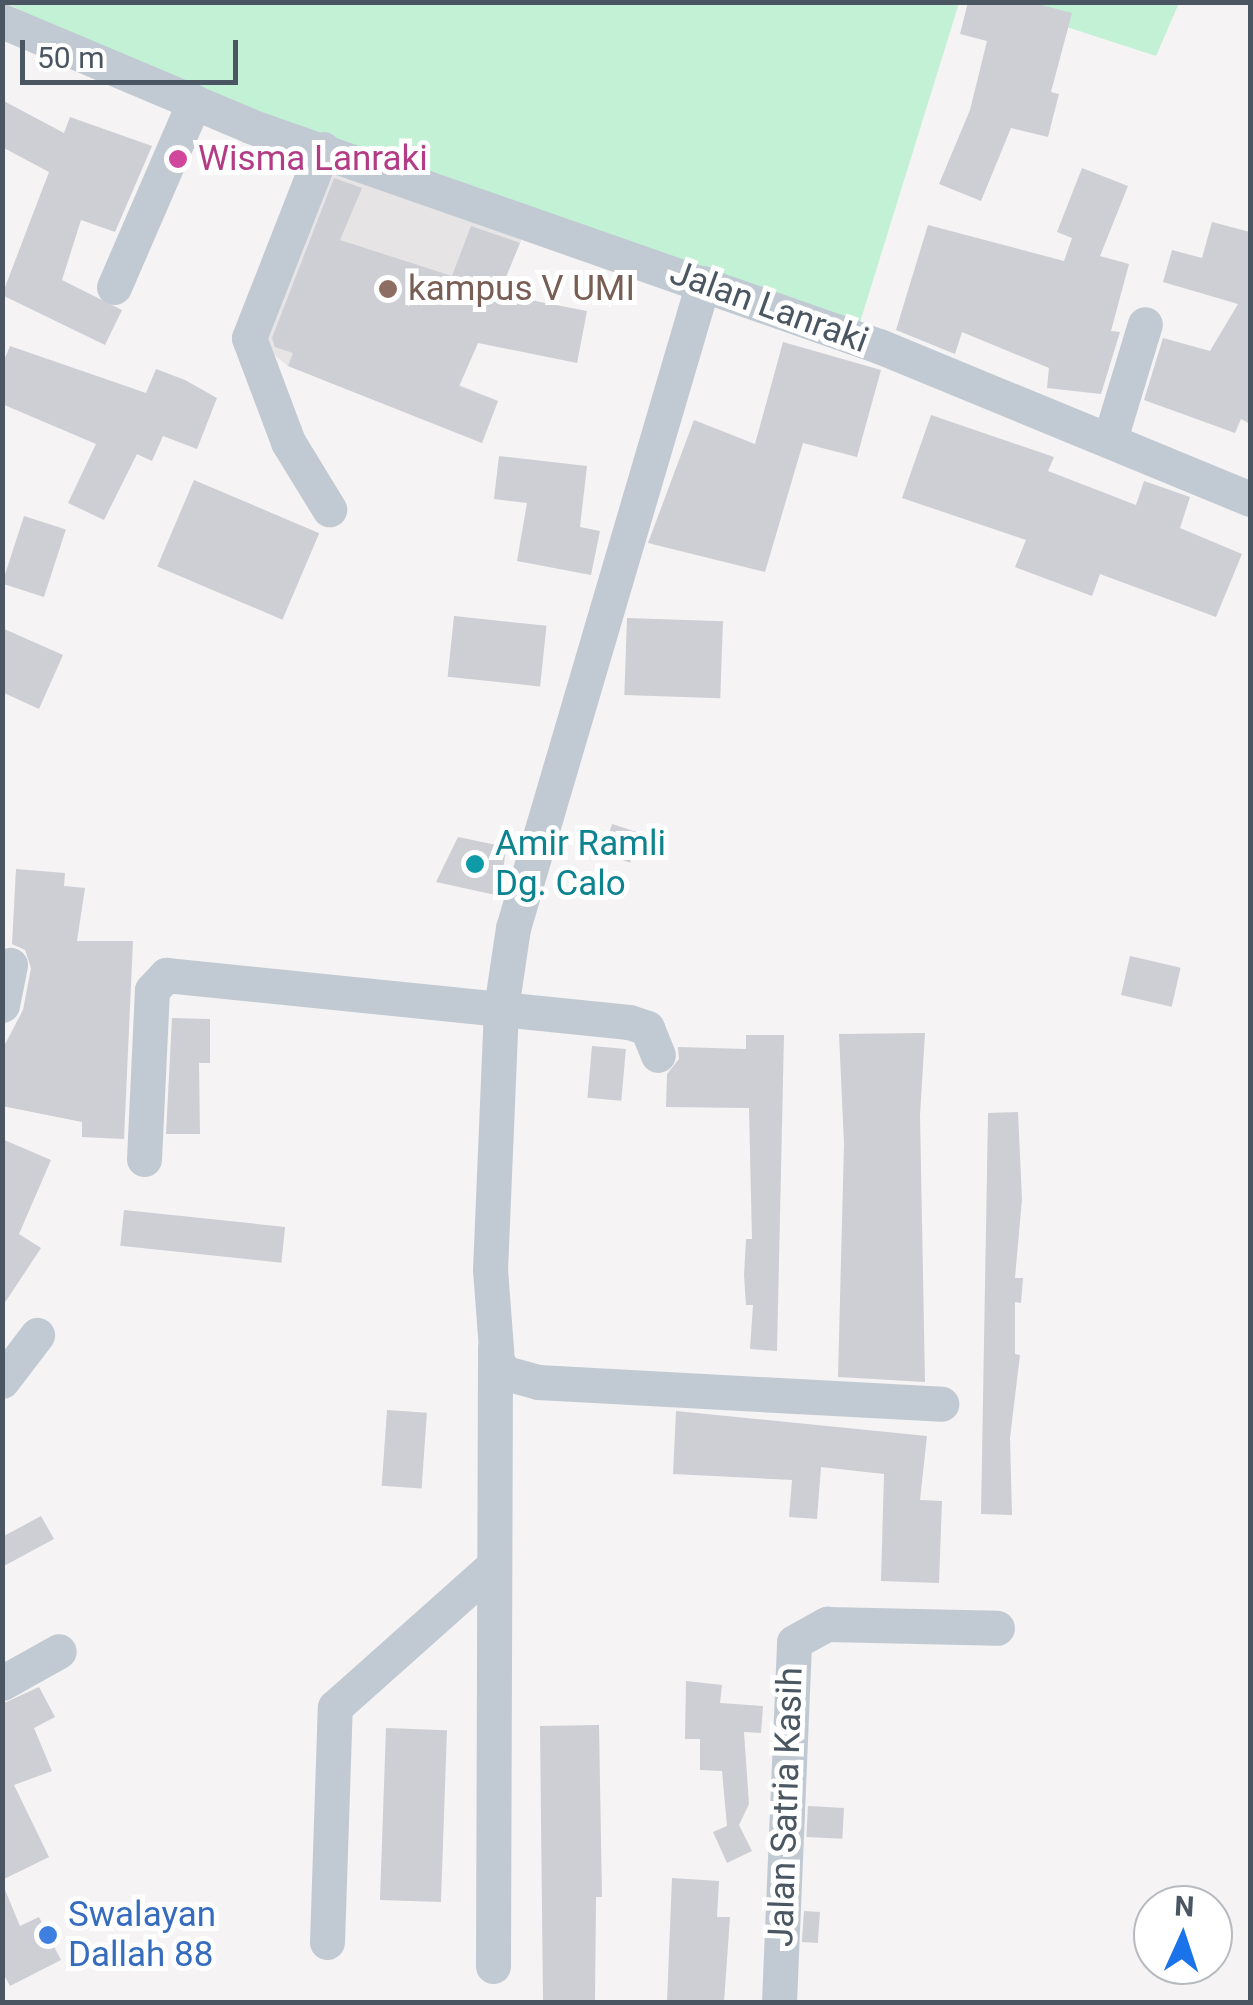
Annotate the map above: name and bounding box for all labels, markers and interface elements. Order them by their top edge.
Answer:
scale bar [25,20,242,82]
text: 50 m [37,40,104,75]
place label: Wisma Lanraki [198,138,428,180]
marker: Wisma Lanraki [167,148,189,170]
street label: Jalan Lanraki [664,252,874,362]
place label: kampus V UMI [408,268,635,310]
marker: kampus V UMI [377,278,399,300]
place label: Amir Ramli Dg. Calo [495,823,666,905]
marker: Amir Ramli Dg. Calo [464,853,486,875]
street label: Jalan Satria Kasih [760,1666,812,1948]
north arrow [1133,1885,1233,1985]
text: N [1174,1890,1195,1924]
place label: Swalayan Dallah 88 [68,1894,216,1976]
marker: Swalayan Dallah 88 [37,1924,59,1946]

